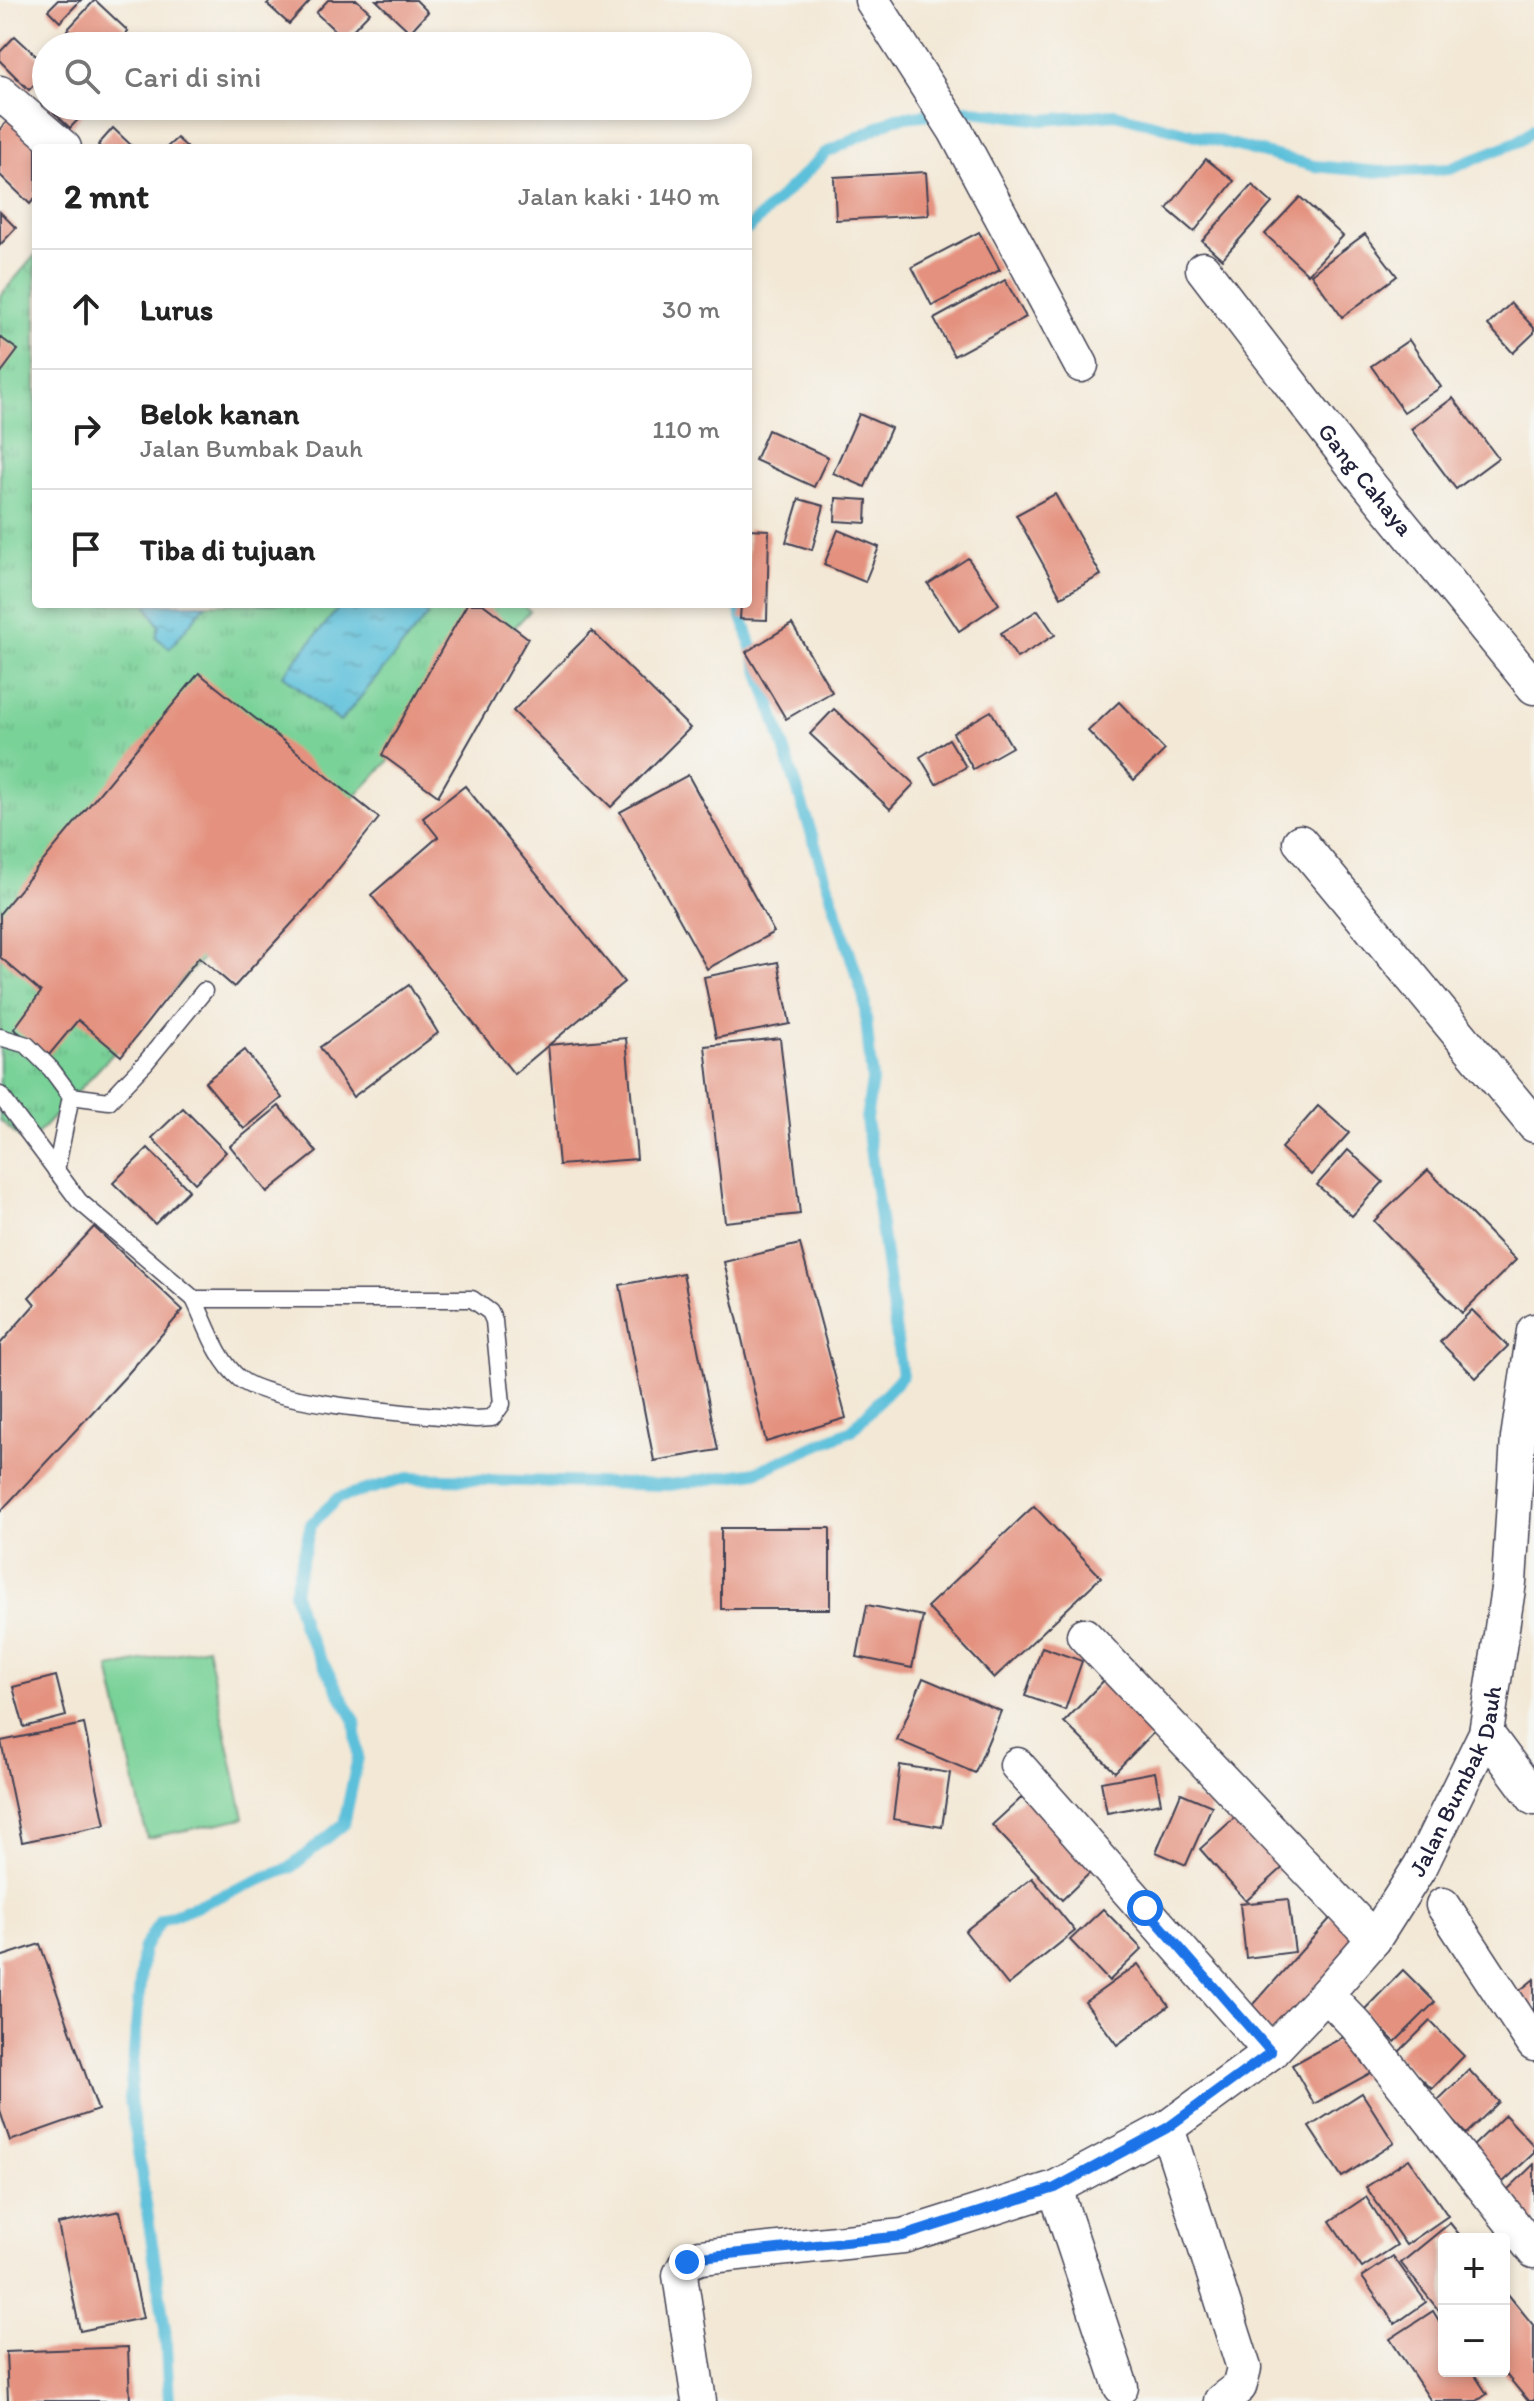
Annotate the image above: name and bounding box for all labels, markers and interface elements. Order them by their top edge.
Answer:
search box [32,32,752,120]
icon: search [60,54,104,98]
text: Cari di sini [124,58,262,95]
text: 2 mnt [64,176,149,217]
text: Jalan kaki · 140 m [518,180,720,212]
icon: ahead [64,287,108,331]
text: Lurus [140,291,213,328]
text: 30 m [662,293,720,325]
text: Belok kanan [140,395,299,432]
icon: right [64,407,108,451]
text: 110 m [652,413,720,445]
street label: Gang Cahaya [1312,417,1420,542]
text: Jalan Bumbak Dauh [140,432,363,464]
icon: arrive [64,527,108,571]
text: Tiba di tujuan [140,531,315,568]
street label: Jalan Bumbak Dauh [1402,1683,1507,1882]
route start [1127,1890,1163,1926]
map controls [1438,2233,1510,2377]
button: + [1438,2233,1510,2305]
route end [669,2244,705,2280]
button: − [1438,2305,1510,2377]

